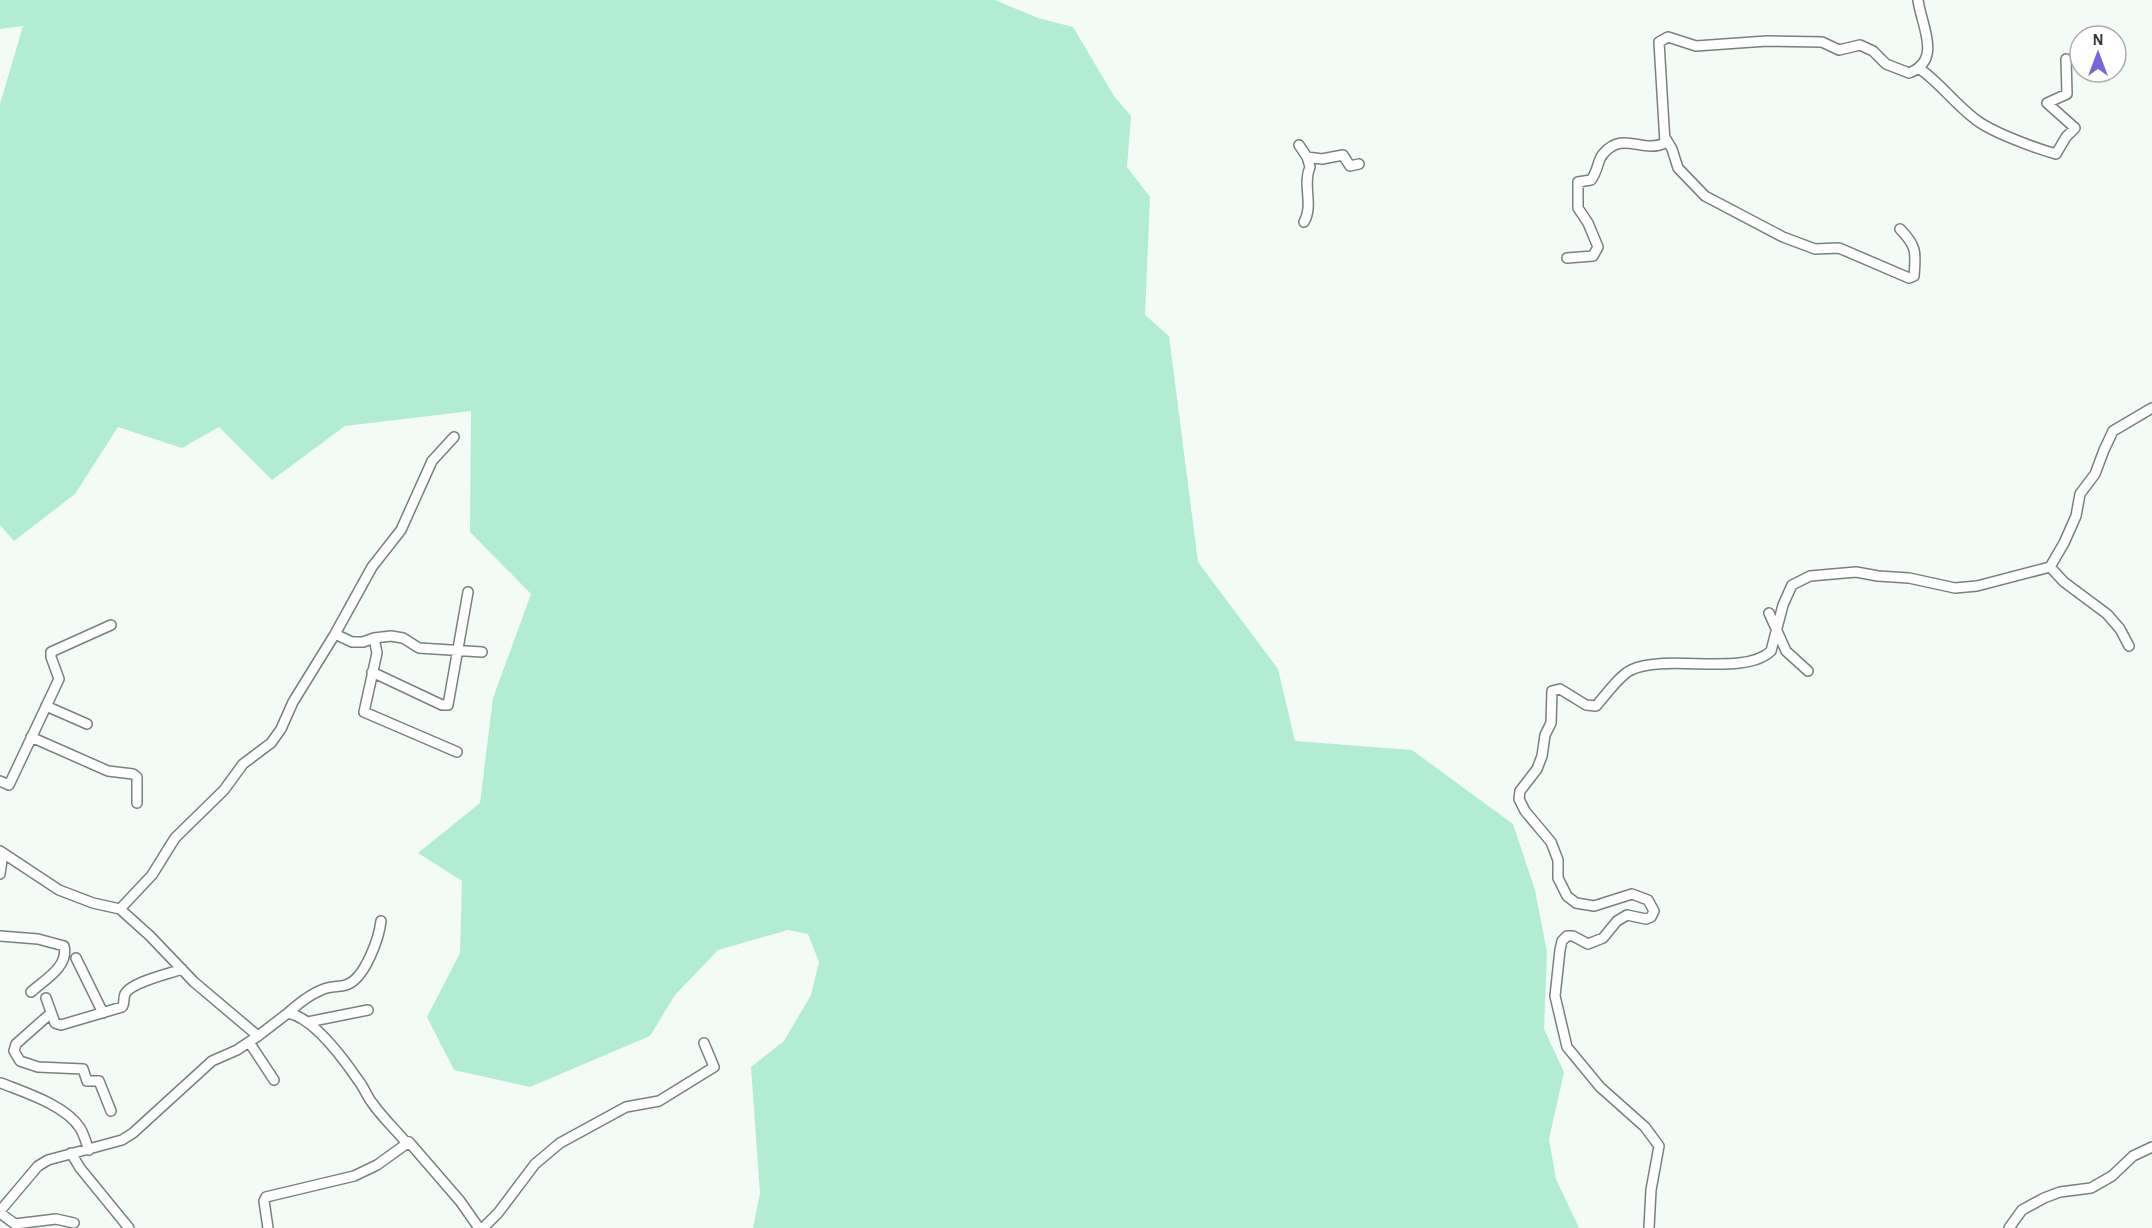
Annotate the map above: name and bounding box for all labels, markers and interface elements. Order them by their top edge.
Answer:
north arrow [2068,24,2128,84]
text: N [2092,32,2104,48]

